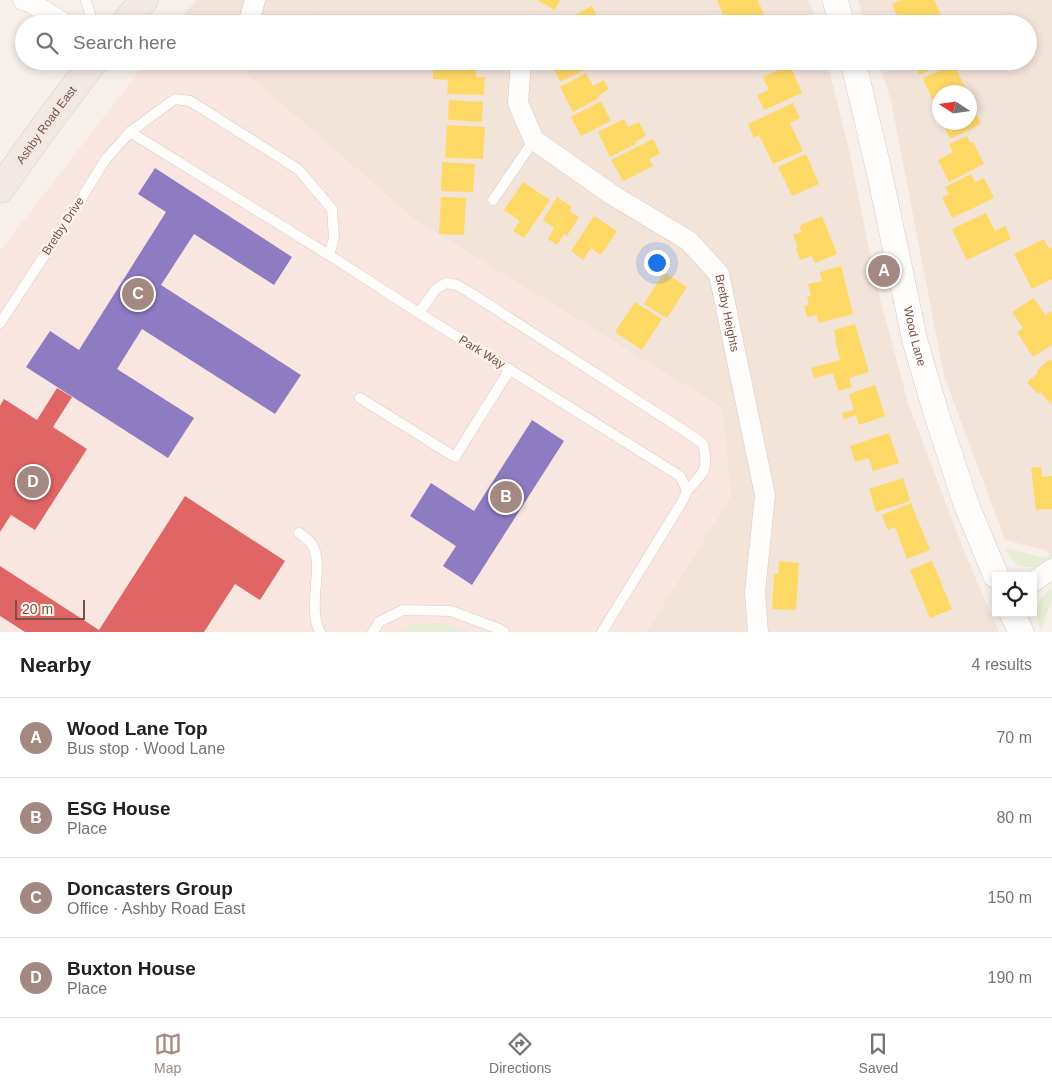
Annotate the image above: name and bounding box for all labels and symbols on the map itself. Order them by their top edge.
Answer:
street label: Ashby Road East [13,83,80,167]
north arrow [932,85,977,130]
street label: Bretby Drive [39,194,87,258]
your location [644,250,670,276]
pin: A [868,252,900,290]
street label: Bretby Heights [712,273,742,353]
pin: C [122,275,154,313]
street label: Wood Lane [901,305,929,368]
street label: Park Way [456,332,508,372]
pin: D [17,463,49,501]
pin: B [490,478,522,516]
scale bar [15,597,85,620]

